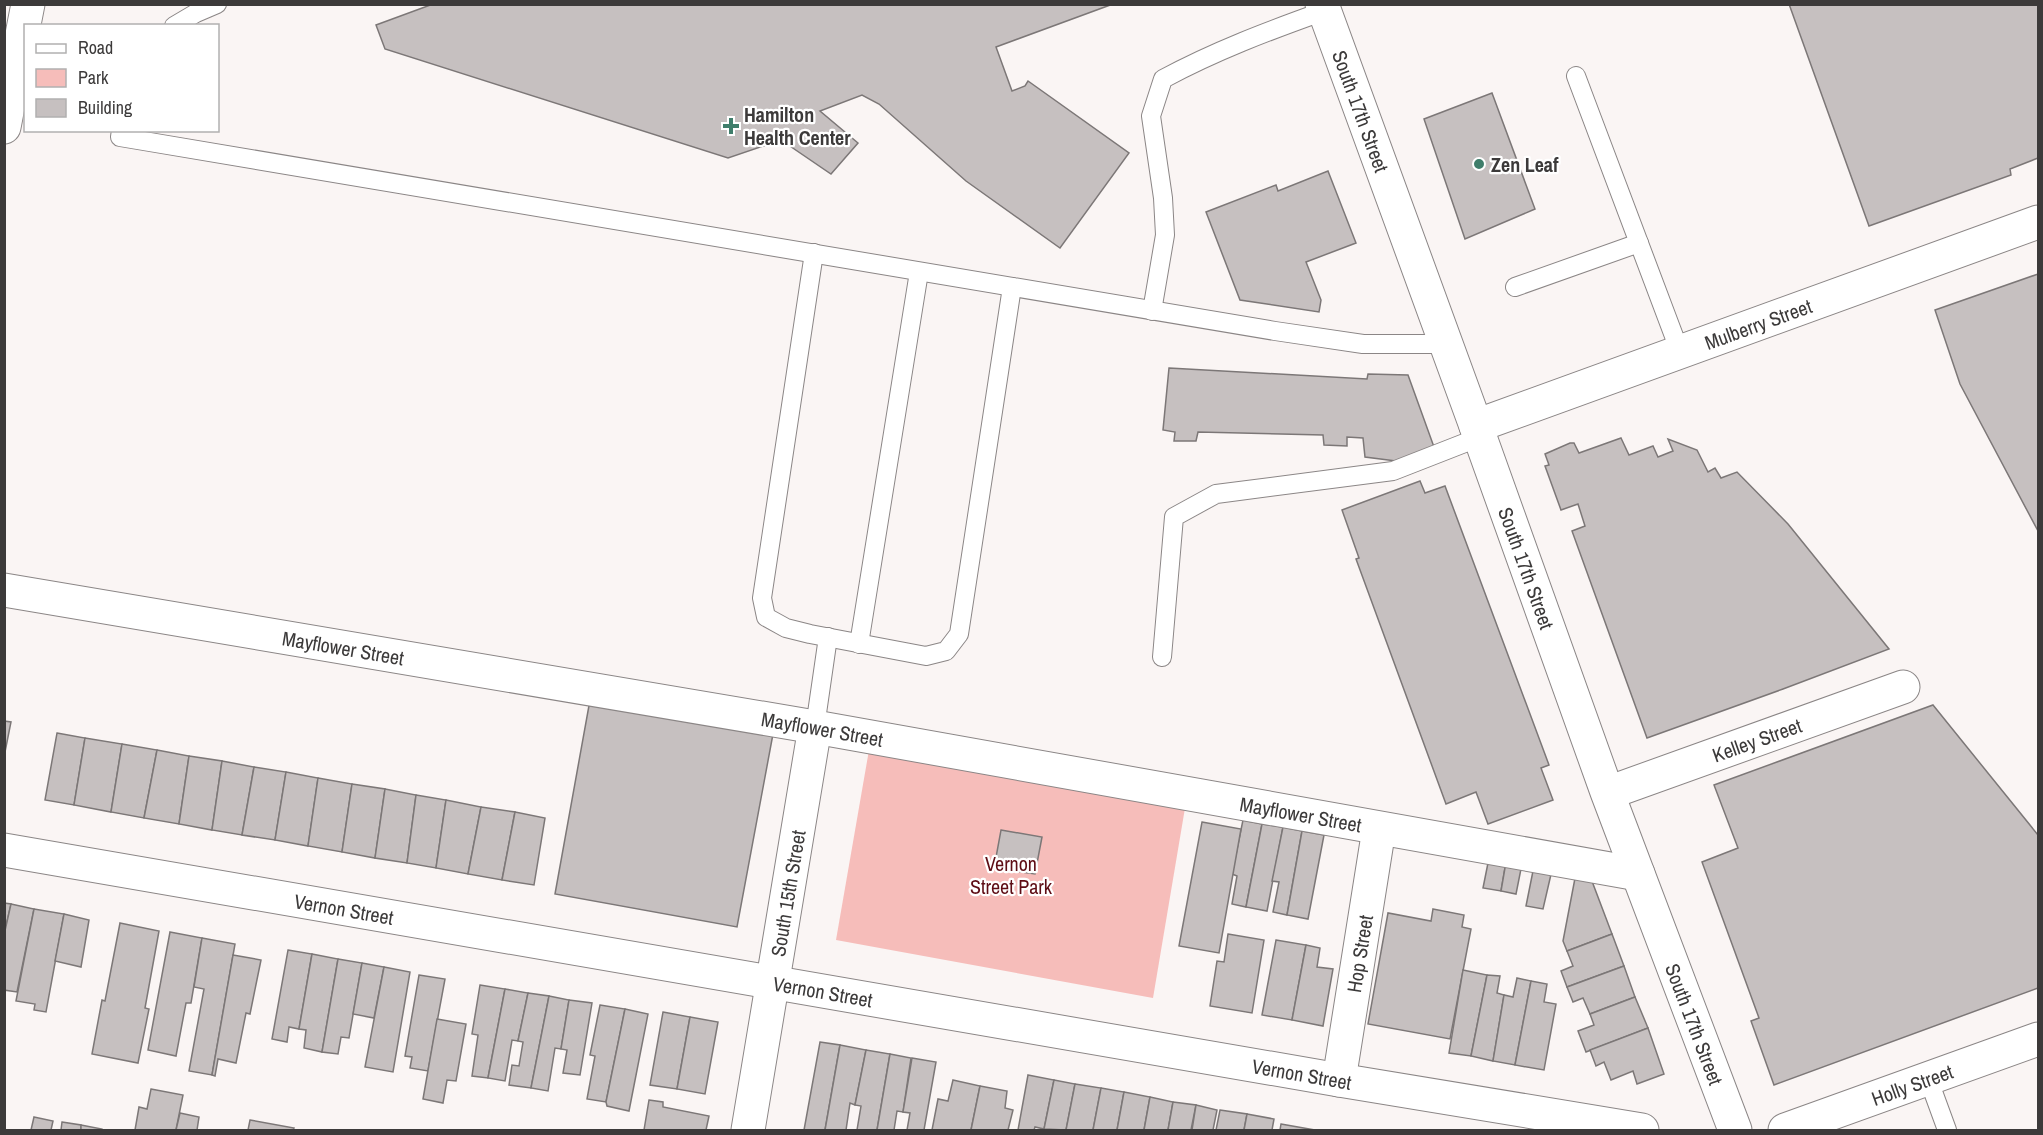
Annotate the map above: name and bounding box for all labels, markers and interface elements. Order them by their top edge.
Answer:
legend [24,24,219,132]
text: Road [78,35,113,60]
street label: South 17th Street [1327,46,1396,176]
text: Park [78,65,109,90]
text: Building [78,95,133,120]
place label: Hamilton Health Center [744,101,851,151]
marker: Hamilton Health Center [722,117,740,135]
place label: Zen Leaf [1491,151,1559,178]
marker: Zen Leaf [1472,157,1486,171]
street label: Mulberry Street [1701,292,1816,355]
street label: South 17th Street [1493,503,1561,633]
street label: Mayflower Street [280,624,407,671]
street label: Mayflower Street [759,705,886,753]
street label: Kelley Street [1708,711,1805,768]
street label: Mayflower Street [1238,790,1364,838]
street label: South 15th Street [764,828,811,958]
park label: Vernon Street Park [970,850,1053,900]
street label: Vernon Street [292,887,396,930]
street label: Hop Street [1340,912,1379,994]
street label: South 17th Street [1660,959,1730,1089]
street label: Vernon Street [771,969,875,1013]
street label: Vernon Street [1250,1052,1354,1095]
street label: Holly Street [1868,1057,1957,1111]

